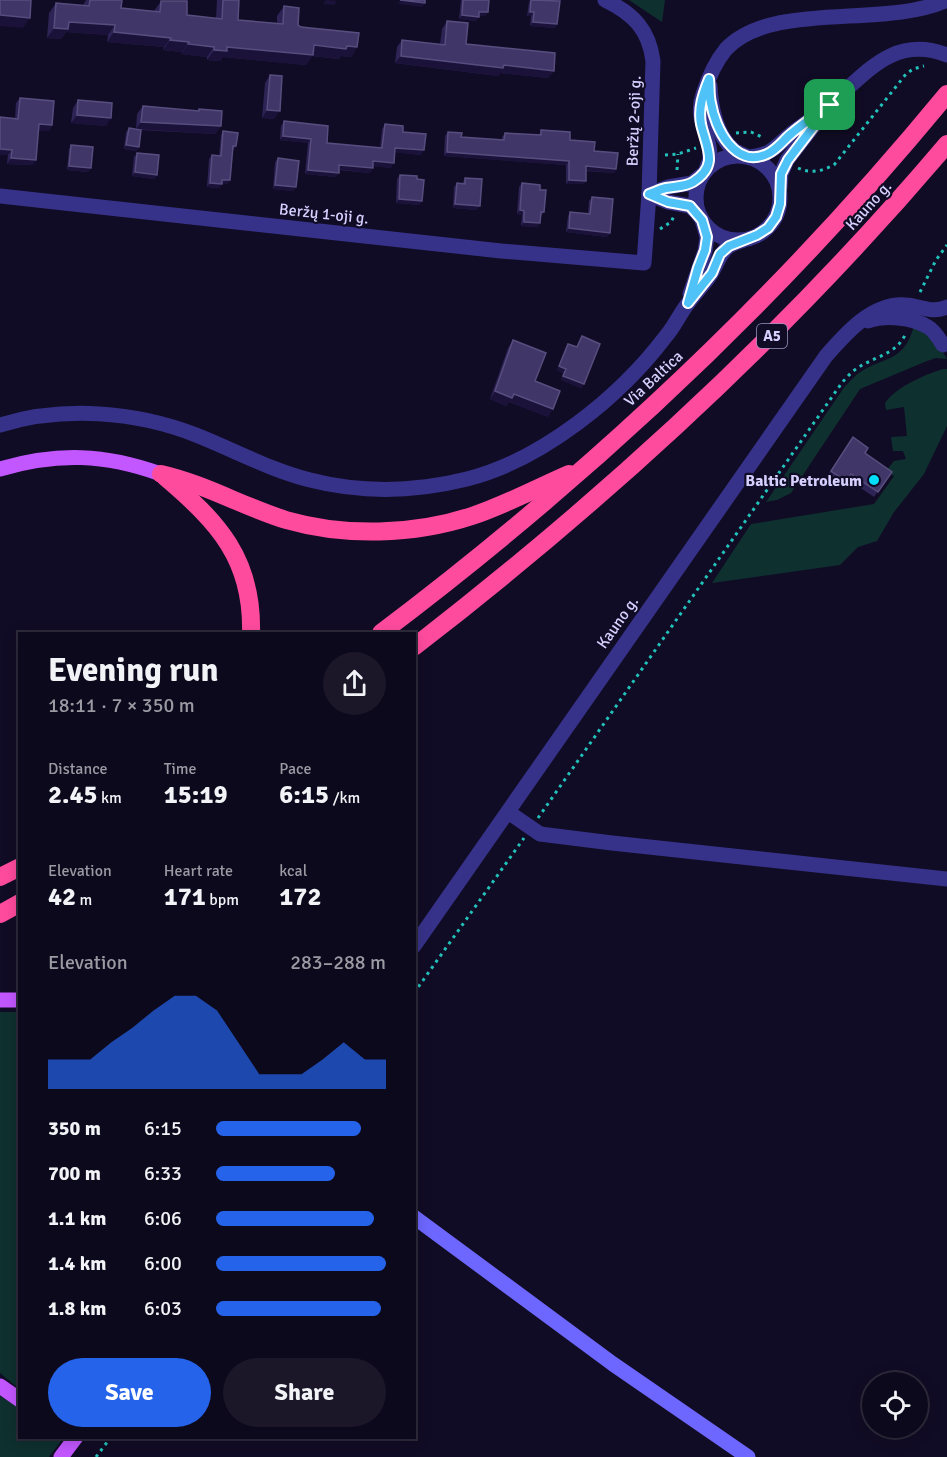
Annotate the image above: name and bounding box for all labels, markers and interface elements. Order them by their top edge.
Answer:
street label: Beržų 2-oji g. [622,75,646,167]
pin [804,79,855,130]
icon: arrive [813,88,846,121]
street label: Kauno g. [841,177,896,235]
street label: Beržų 1-oji g. [278,199,370,229]
road number: A5 [757,324,787,348]
street label: Via Baltica [620,346,687,411]
place label: Baltic Petroleum [745,471,862,491]
marker: Baltic Petroleum [867,473,881,487]
street label: Kauno g. [593,592,643,653]
text: Evening run [48,650,218,691]
button: share [323,652,386,715]
text: 18:11 · 7 × 350 m [48,693,195,718]
text: Distance [48,759,108,779]
text: Time [164,759,197,779]
text: Pace [279,759,312,779]
text: 2.45 [48,779,98,811]
text: 15:19 [164,779,227,811]
text: 6:15 [279,779,329,811]
text: km [98,788,122,808]
text: /km [329,788,360,808]
text: Elevation [48,861,112,881]
text: Heart rate [164,861,233,881]
text: kcal [279,861,307,881]
text: 42 [48,881,76,913]
text: 171 [164,881,206,913]
text: 172 [279,881,321,913]
text: m [76,890,92,910]
text: bpm [206,890,239,910]
text: Elevation [48,950,128,975]
text: 283–288 m [290,950,386,975]
text: 350 m [48,1116,101,1141]
text: 6:15 [144,1116,182,1141]
text: 700 m [48,1161,101,1186]
text: 6:33 [144,1161,182,1186]
text: 1.1 km [48,1206,106,1231]
text: 6:06 [144,1206,182,1231]
text: 1.4 km [48,1251,106,1276]
text: 6:00 [144,1251,182,1276]
text: 1.8 km [48,1296,106,1321]
text: 6:03 [144,1296,182,1321]
button: Save [48,1358,211,1427]
button: Share [223,1358,386,1427]
map controls [862,1372,928,1438]
button: locate [862,1372,928,1438]

